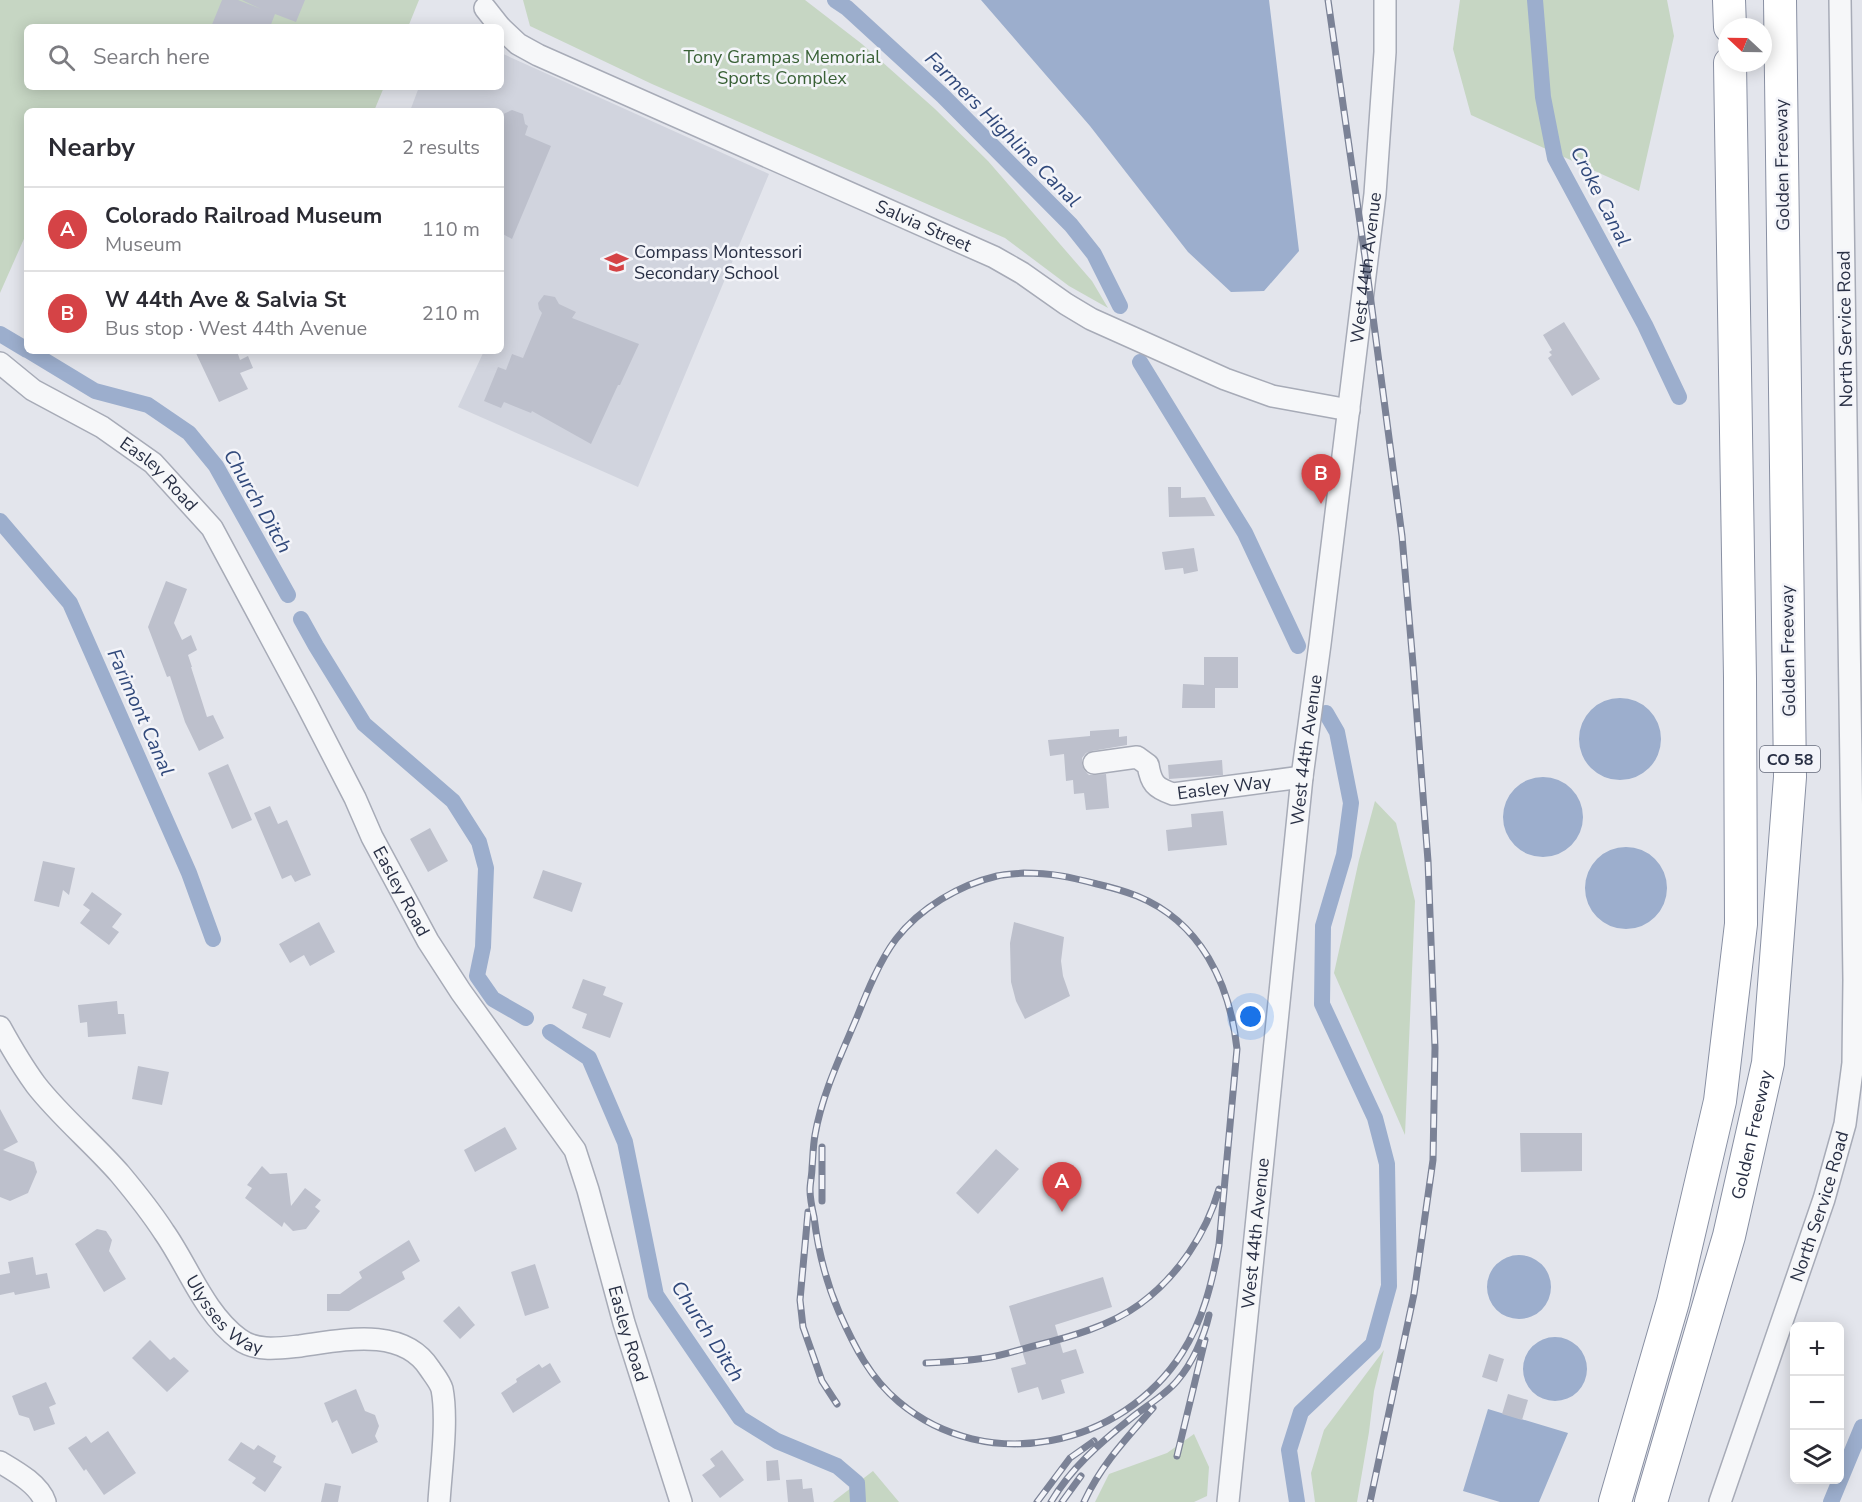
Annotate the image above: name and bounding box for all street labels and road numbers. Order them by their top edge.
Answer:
street label: Golden Freeway [1769,98,1795,231]
street label: West 44th Avenue [1345,191,1387,345]
street label: Salvia Street [872,194,976,258]
street label: North Service Road [1832,250,1858,408]
street label: Easley Road [115,431,203,516]
street label: Golden Freeway [1775,584,1801,717]
street label: West 44th Avenue [1285,673,1328,827]
road number: CO 58 [1760,746,1820,772]
street label: Easley Way [1176,769,1273,805]
street label: Easley Road [367,842,435,941]
street label: Golden Freeway [1726,1067,1778,1202]
street label: North Service Road [1784,1128,1854,1285]
street label: West 44th Avenue [1236,1157,1275,1310]
street label: Ulysses Way [180,1271,265,1360]
street label: Easley Road [602,1283,654,1385]

